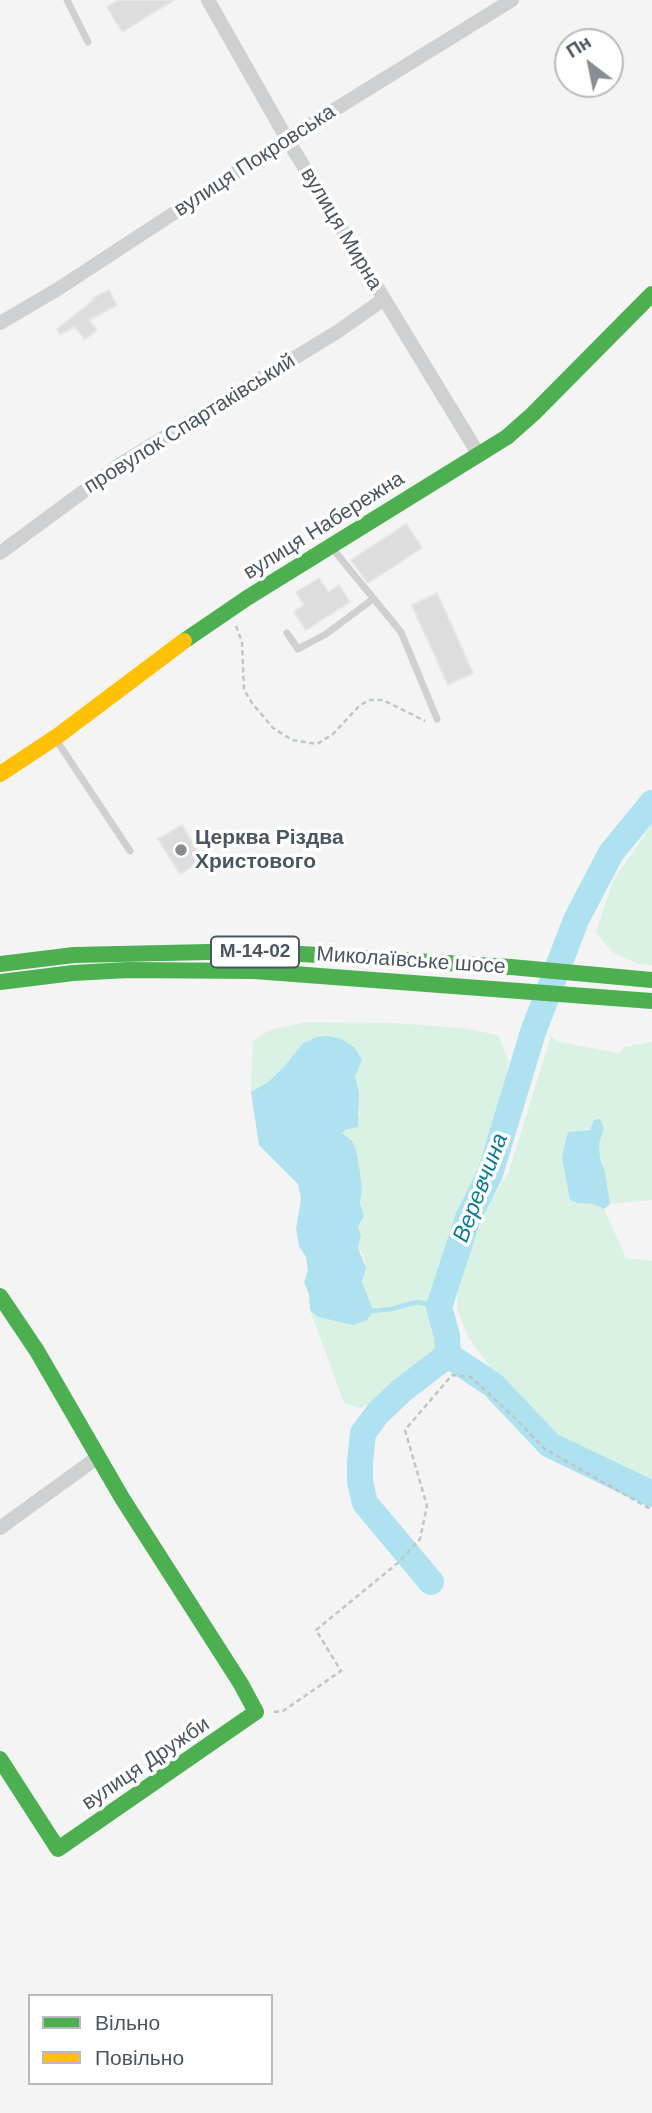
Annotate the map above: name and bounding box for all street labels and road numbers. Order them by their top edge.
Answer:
street label: вулиця Покровська [170,100,340,222]
street label: вулиця Мирна [295,163,387,295]
street label: провулок Спартаківський [80,349,300,499]
street label: вулиця Набережна [239,466,409,586]
road number: М-14-02 [211,936,299,968]
street label: Миколаївське шосе [316,942,506,980]
street label: вулиця Дружби [77,1712,215,1816]

